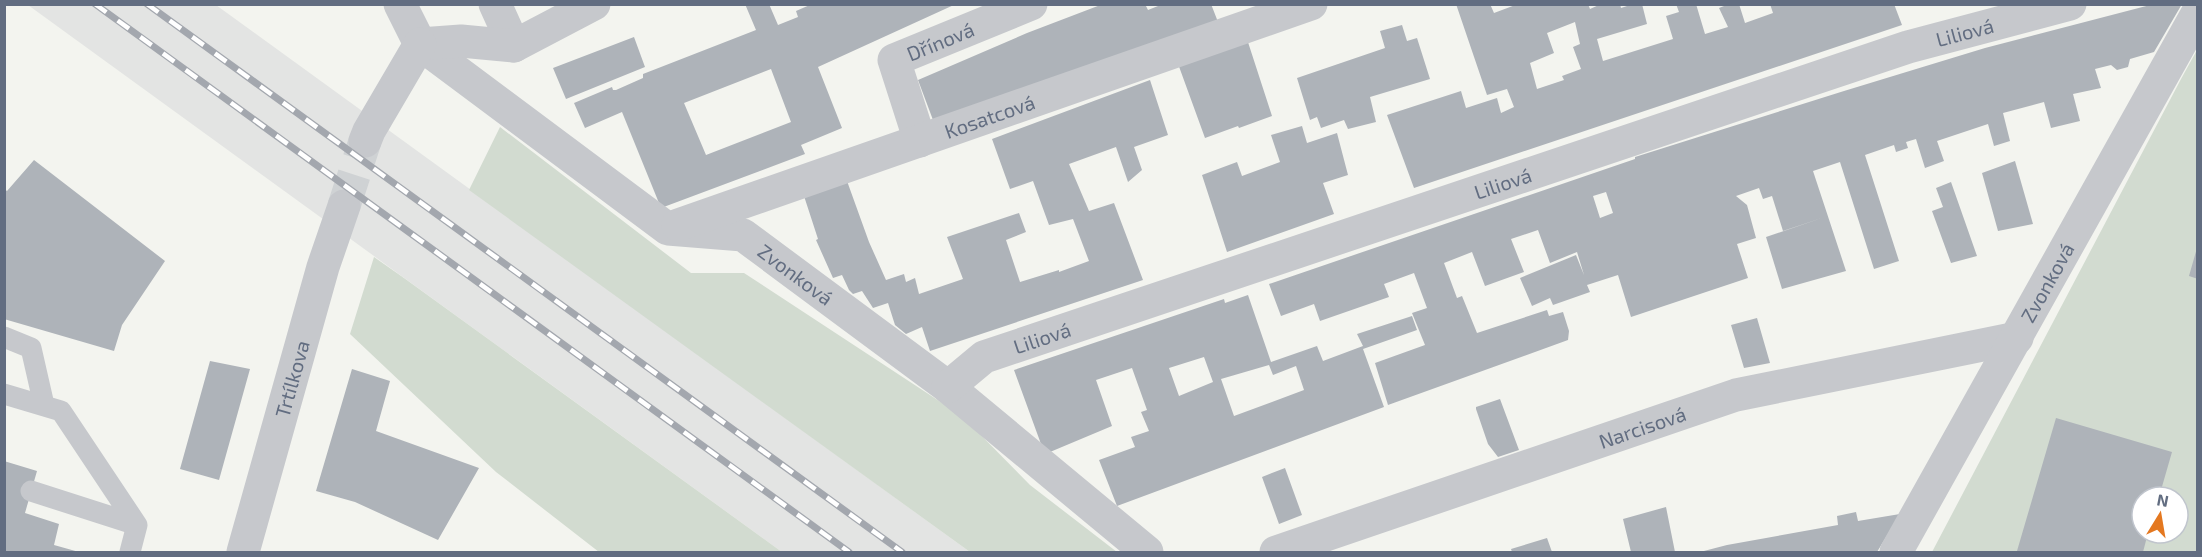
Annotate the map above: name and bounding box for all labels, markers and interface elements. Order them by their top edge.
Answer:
street label: Liliová [1933,13,1996,51]
street label: Dřínová [903,17,977,66]
street label: Kosatcová [941,89,1038,143]
street label: Liliová [1471,162,1534,204]
street label: Zvonková [754,238,838,310]
street label: Zvonková [2015,238,2079,326]
street label: Liliová [1010,317,1074,358]
street label: Trtílkova [269,337,314,420]
street label: Narcisová [1596,401,1689,453]
north arrow [2130,485,2190,545]
text: N [2155,489,2170,510]

